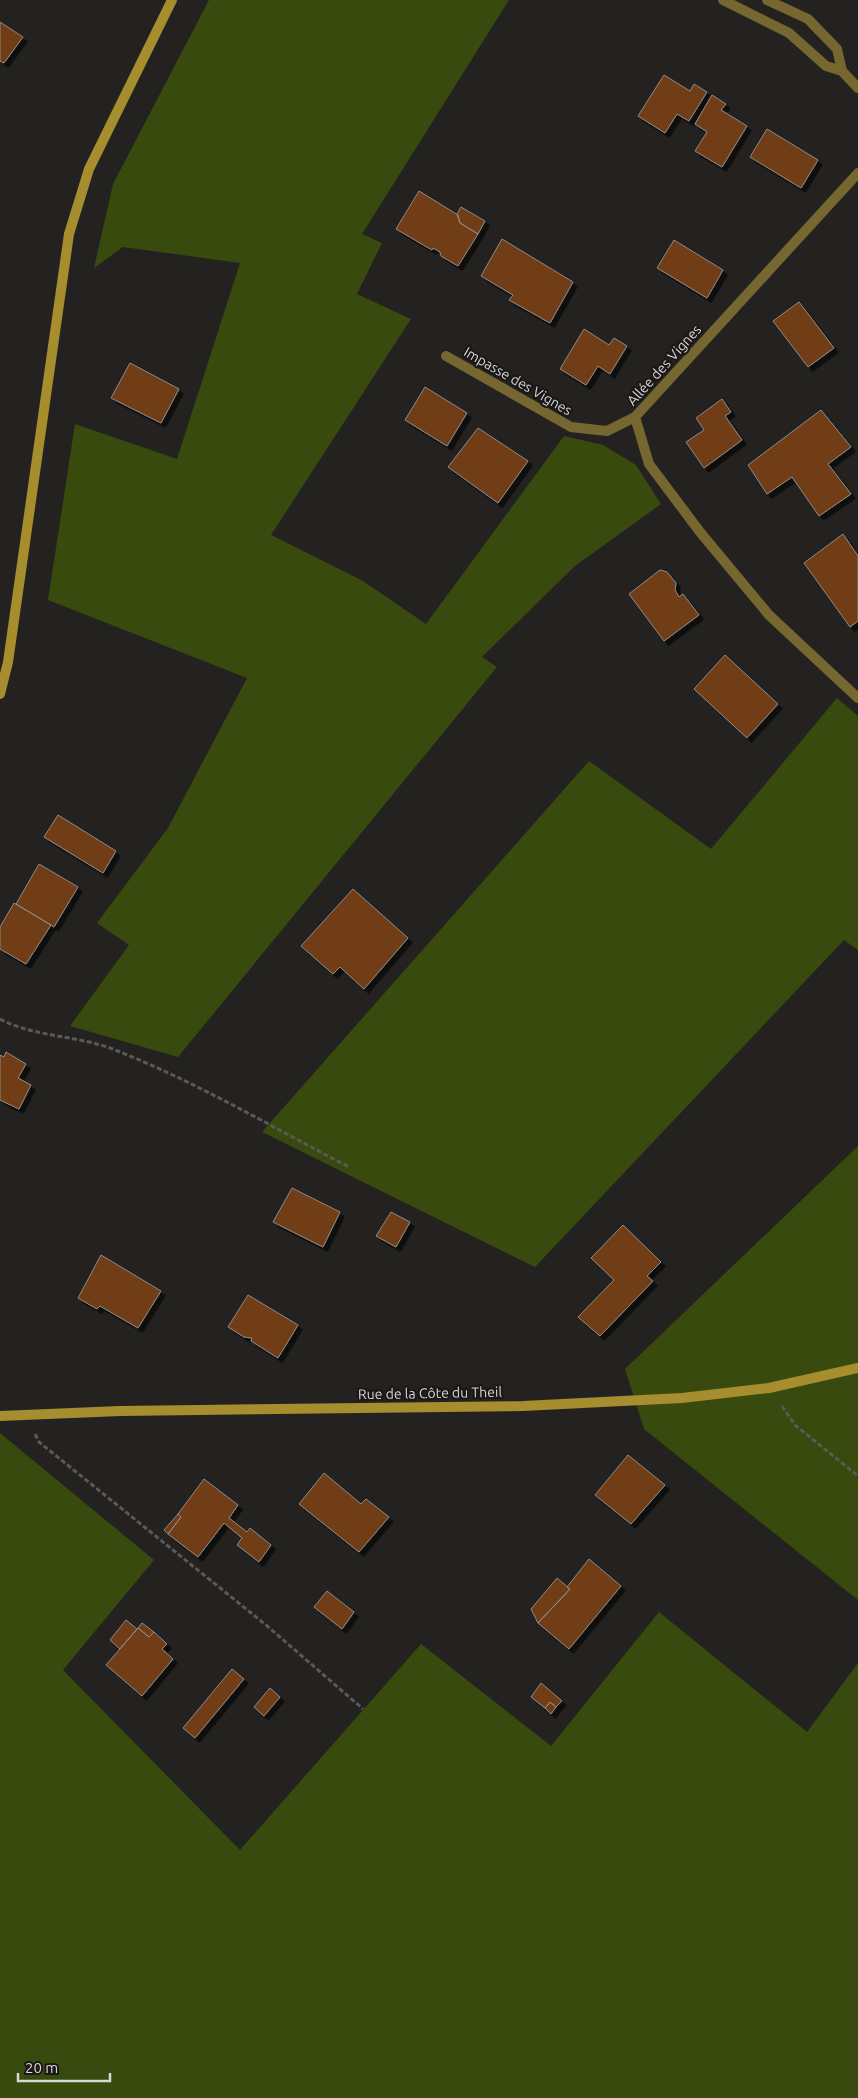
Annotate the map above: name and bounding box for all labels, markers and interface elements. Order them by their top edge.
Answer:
street label: Allée des Vignes [624,321,704,409]
street label: Impasse des Vignes [461,344,575,418]
street label: Rue de la Côte du Theil [358,1384,502,1402]
scale bar [18,2050,110,2082]
text: 20 m [25,2059,58,2076]

